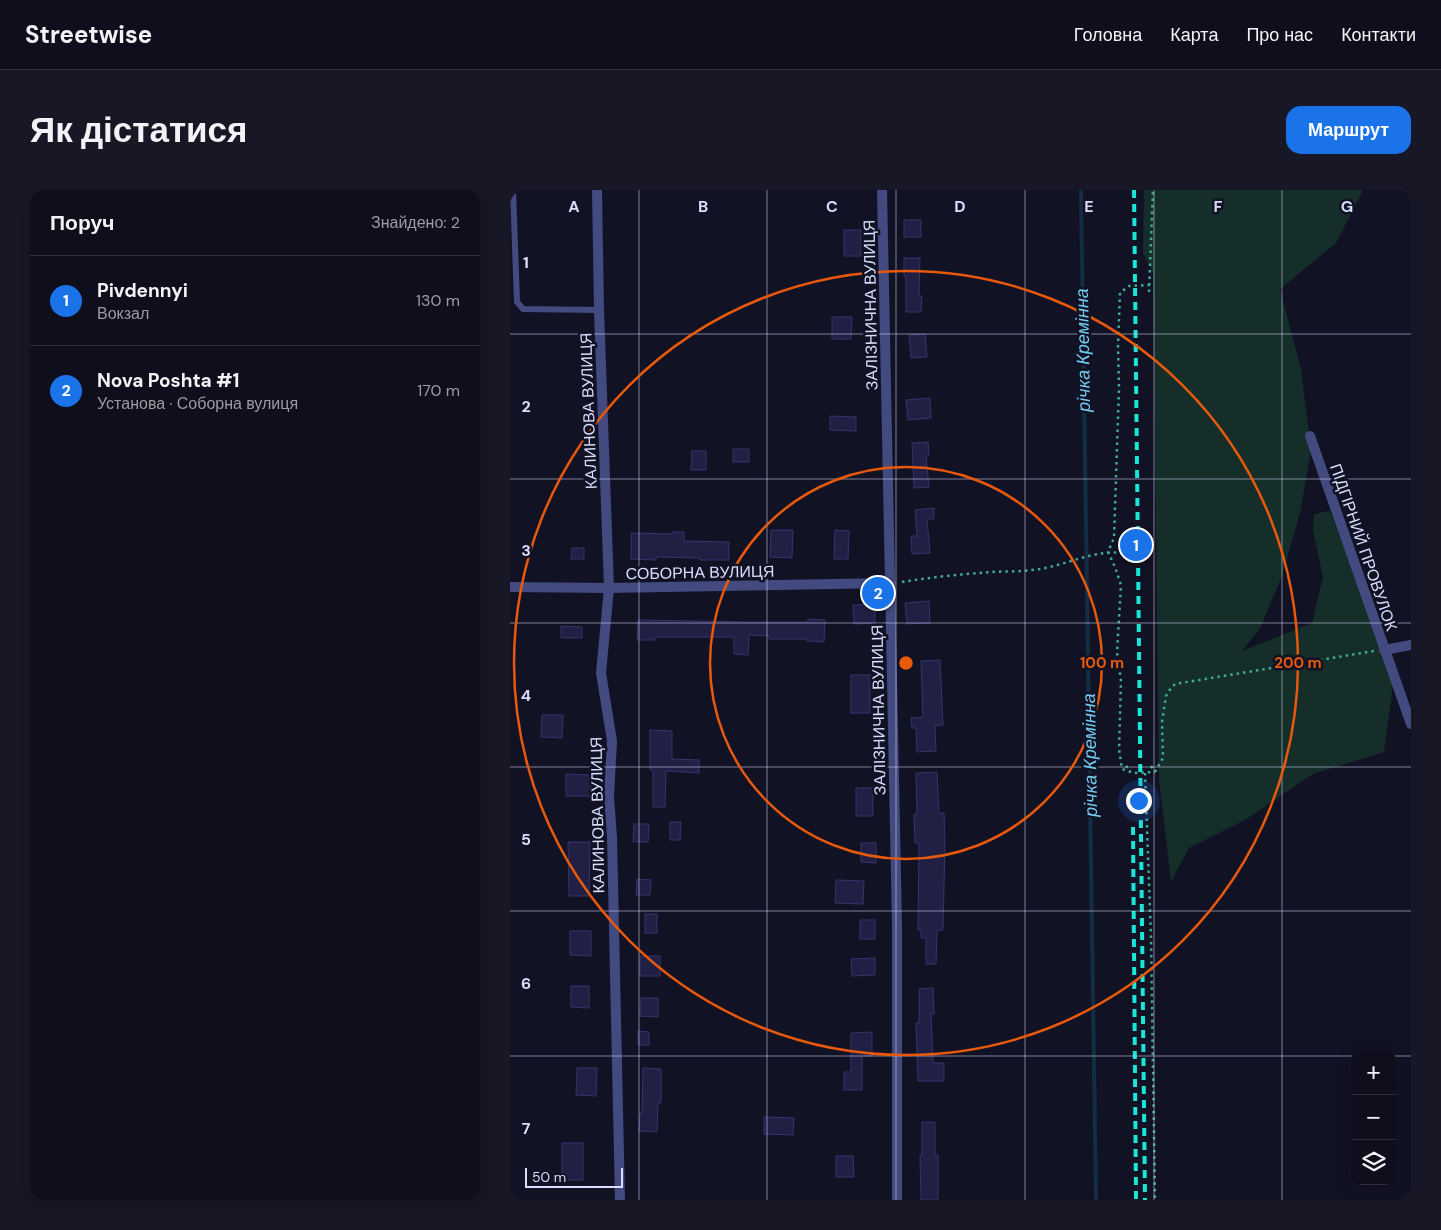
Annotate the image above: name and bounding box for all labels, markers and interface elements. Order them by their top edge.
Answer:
text: Streetwise [25,19,152,50]
text: Головна [1074,23,1142,47]
text: Карта [1170,23,1218,47]
text: Про нас [1246,23,1313,47]
text: Контакти [1341,23,1416,47]
button: Маршрут [1286,106,1411,154]
text: Як дістатися [30,107,247,153]
text: A [568,196,580,217]
text: B [698,196,708,217]
text: C [826,196,838,217]
text: D [954,196,966,217]
text: E [1084,196,1094,217]
text: F [1214,196,1223,217]
text: G [1341,196,1353,217]
text: Поруч [50,209,114,237]
text: Знайдено: 2 [371,212,460,233]
street label: ЗАЛІЗНИЧНА ВУЛИЦЯ [859,219,882,390]
text: 1 [523,252,529,273]
text: Pivdennyi [97,278,188,303]
water label: річка Кремінна [1070,288,1096,413]
text: 1 [63,290,69,311]
text: 130 m [416,290,460,311]
text: Вокзал [97,303,149,324]
street label: КАЛИНОВА ВУЛИЦЯ [575,332,602,490]
text: Nova Poshta #1 [97,368,239,393]
text: 2 [61,380,71,401]
text: 170 m [417,380,460,401]
text: Установа · Соборна вулиця [97,393,298,414]
text: 2 [521,396,531,417]
street label: ПІДГІРНИЙ ПРОВУЛОК [1325,461,1402,634]
pin: 1 [1120,526,1152,564]
text: 3 [521,540,531,561]
street label: СОБОРНА ВУЛИЦЯ [625,561,775,584]
pin: 2 [862,574,894,612]
street label: ЗАЛІЗНИЧНА ВУЛИЦЯ [867,624,890,795]
text: 100 m [1080,653,1124,673]
text: 200 m [1274,653,1322,673]
centre of rings [897,654,915,672]
text: 4 [521,685,531,706]
water label: річка Кремінна [1077,693,1103,818]
street label: КАЛИНОВА ВУЛИЦЯ [586,737,609,893]
your location [1126,788,1152,814]
text: 5 [521,829,531,850]
text: 6 [521,973,531,994]
map controls [1351,1050,1396,1185]
button: + [1351,1050,1396,1095]
button: − [1351,1095,1396,1140]
text: 7 [522,1118,531,1139]
button: layers [1351,1140,1396,1185]
scale bar [525,1165,622,1188]
text: 50 m [532,1168,566,1186]

